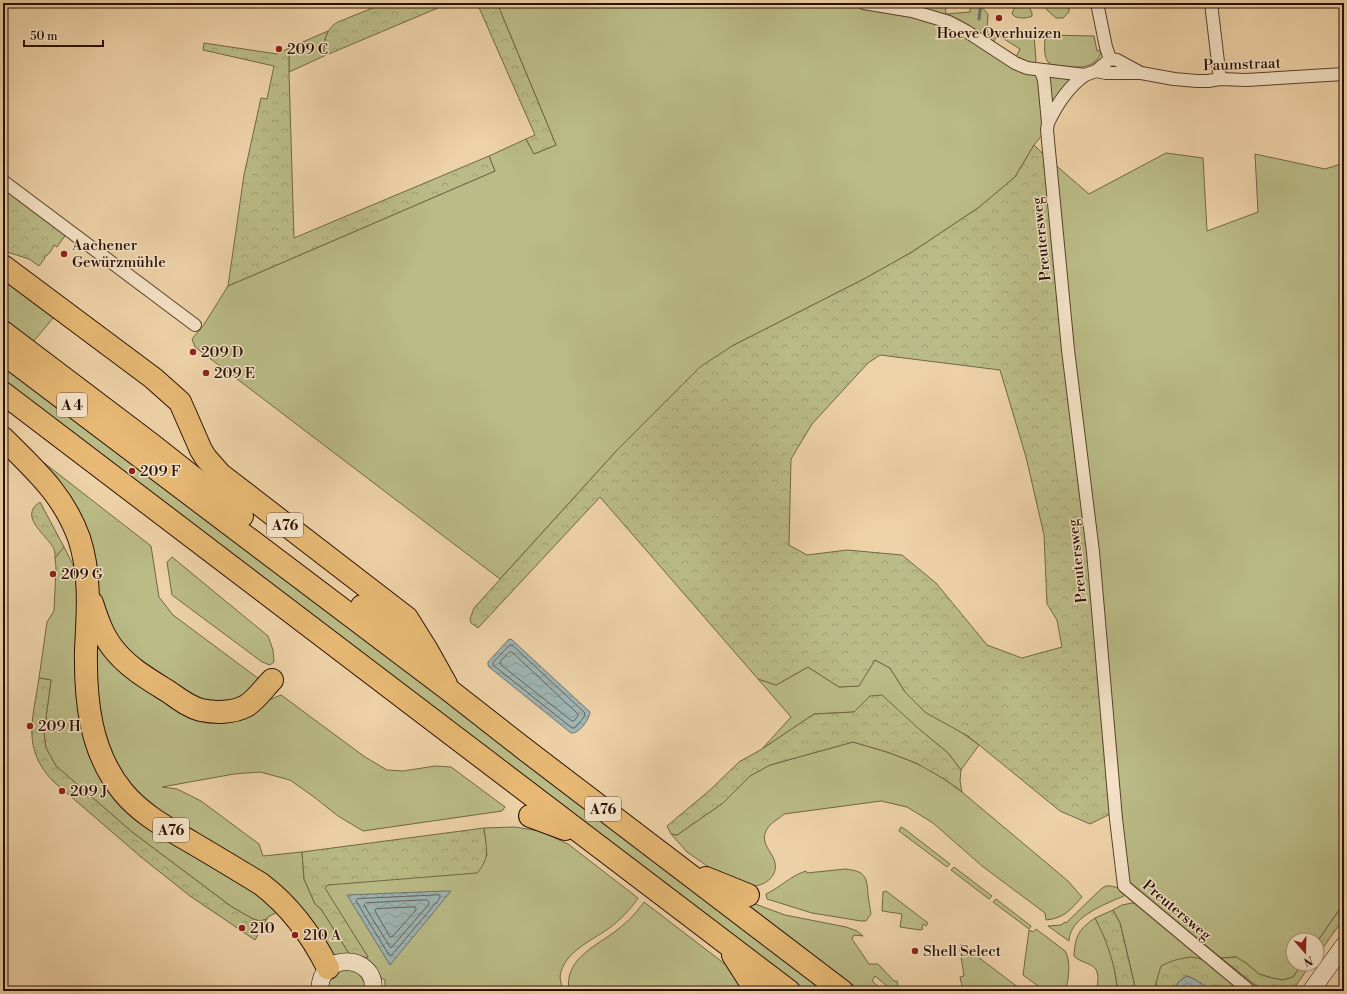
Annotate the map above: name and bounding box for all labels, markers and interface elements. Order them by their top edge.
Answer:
marker: Hoeve Overhuizen [994,13,1004,23]
scale bar [24,22,103,48]
place label: Hoeve Overhuizen [937,24,1061,43]
text: 50 m [30,29,58,44]
place label: 209 C [287,40,328,59]
marker: 209 C [274,44,284,54]
street label: Paumstraat [1203,54,1282,75]
street label: Preutersweg [1028,196,1055,282]
place label: Aachener Gewürzmühle [71,236,166,272]
marker: Aachener Gewürzmühle [59,249,69,259]
place label: 209 D [201,343,243,362]
marker: 209 D [188,347,198,357]
place label: 209 E [214,364,255,383]
marker: 209 E [201,368,211,378]
road number: A 4 [57,393,87,417]
place label: 209 F [140,462,181,481]
marker: 209 F [127,466,137,476]
road number: A76 [267,513,303,537]
street label: Preutersweg [1064,518,1091,604]
place label: 209 G [61,565,103,584]
marker: 209 G [48,569,58,579]
place label: 209 H [38,717,81,736]
marker: 209 H [25,721,35,731]
place label: 209 J [70,782,108,801]
marker: 209 J [57,786,67,796]
road number: A76 [585,797,621,821]
road number: A76 [153,818,189,842]
street label: Preutersweg [1138,876,1215,945]
place label: 210 [250,919,275,938]
marker: 210 [237,923,247,933]
place label: 210 A [303,926,342,945]
marker: 210 A [290,930,300,940]
north arrow [1285,932,1325,972]
place label: Shell Select [923,942,1002,961]
marker: Shell Select [910,946,920,956]
text: N [1301,952,1315,969]

